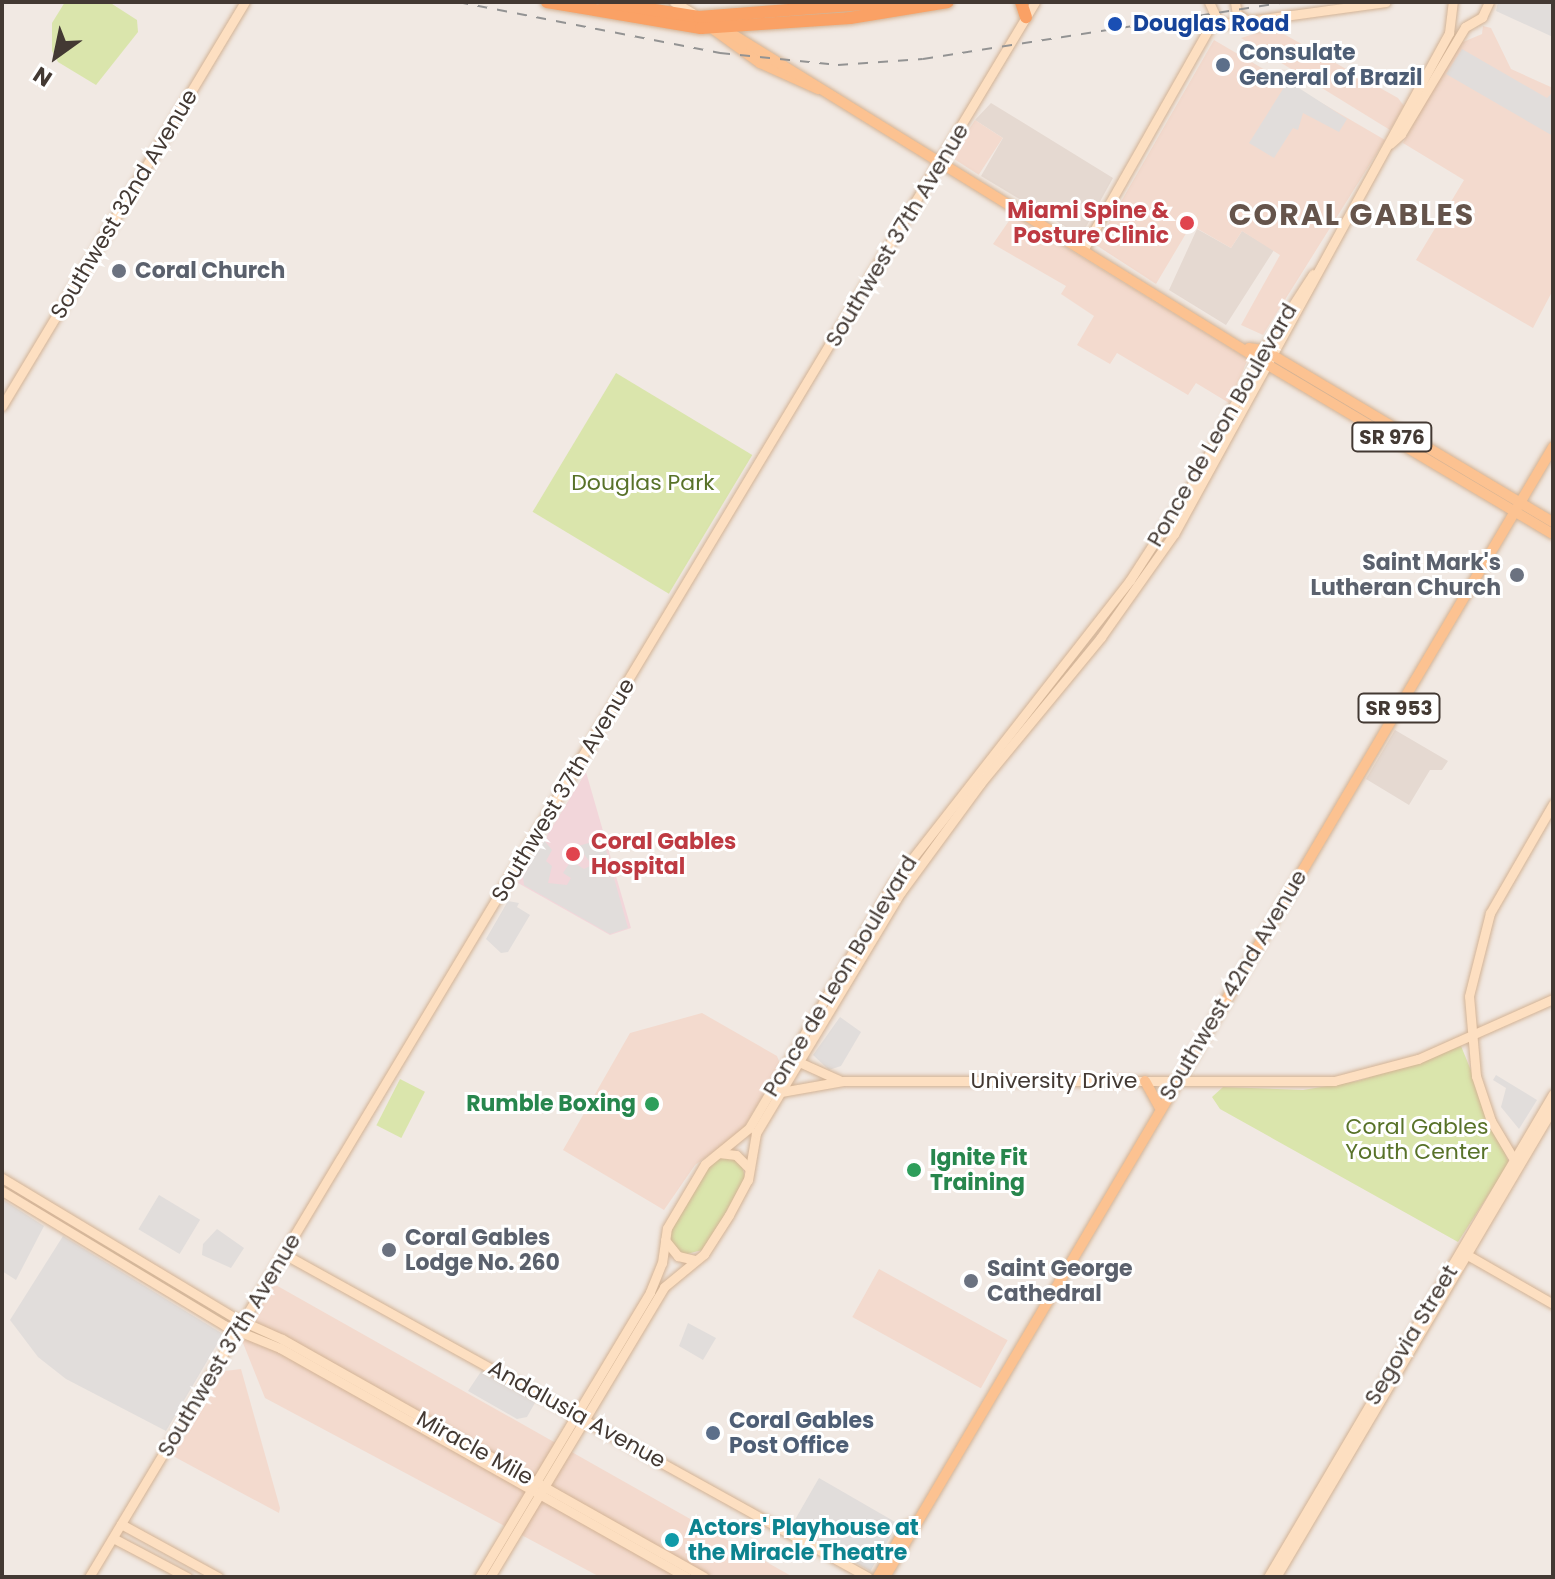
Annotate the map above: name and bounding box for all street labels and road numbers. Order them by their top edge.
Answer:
street label: Southwest 32nd Avenue [45,84,203,324]
street label: Southwest 37th Avenue [820,119,974,351]
street label: Ponce de Leon Boulevard [1141,299,1303,551]
road number: SR 976 [1350,421,1434,453]
street label: Southwest 37th Avenue [486,674,640,906]
road number: SR 953 [1357,692,1441,724]
street label: Ponce de Leon Boulevard [758,851,922,1101]
street label: Southwest 42nd Avenue [1154,865,1312,1105]
street label: University Drive [971,1068,1137,1094]
street label: Southwest 37th Avenue [152,1229,306,1461]
street label: Segovia Street [1359,1260,1463,1410]
street label: Andalusia Avenue [484,1354,670,1474]
street label: Miracle Mile [412,1405,538,1491]

